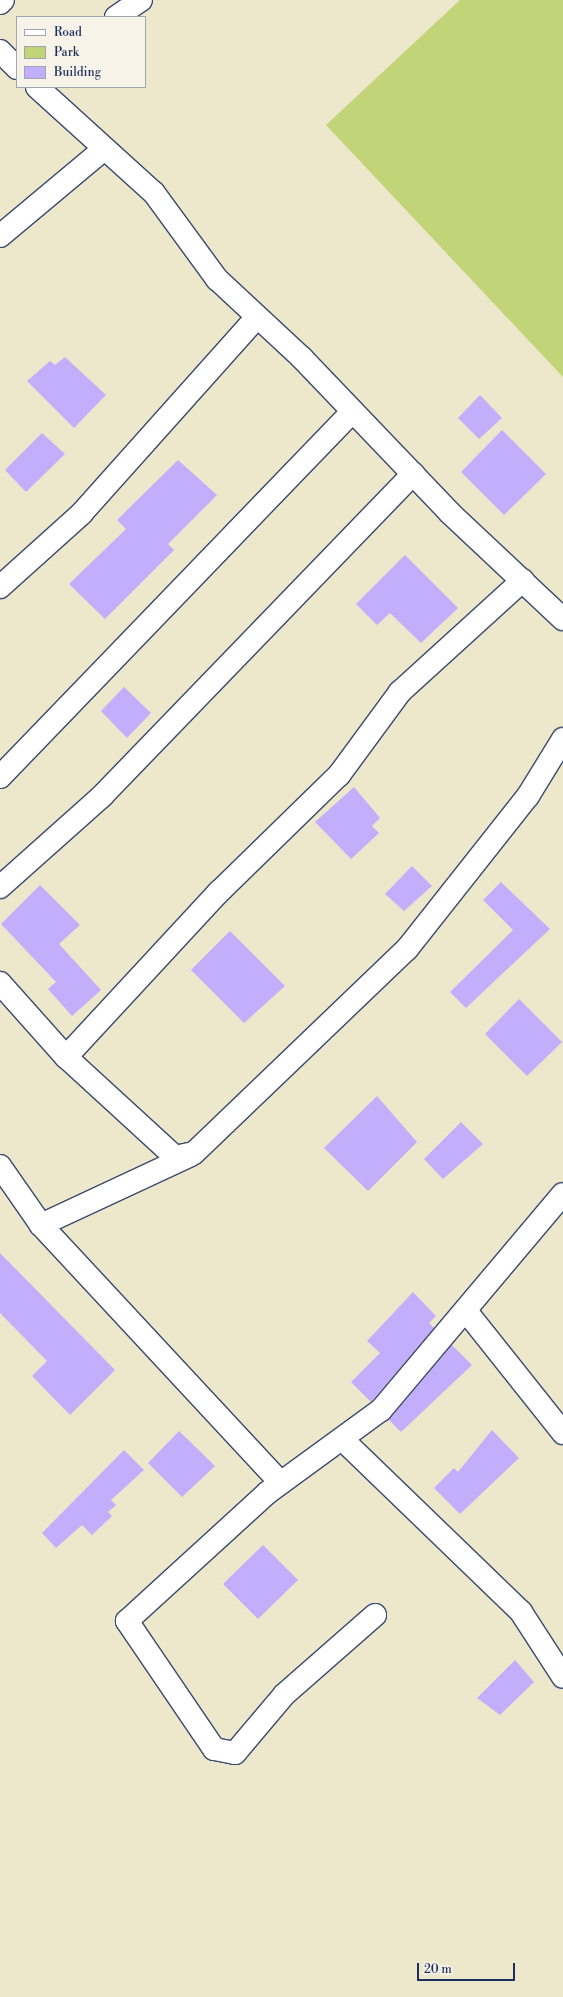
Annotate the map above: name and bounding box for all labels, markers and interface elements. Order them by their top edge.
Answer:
legend [16,16,146,88]
text: Road [54,25,82,40]
text: Park [54,45,79,60]
text: Building [54,65,101,80]
scale bar [419,1955,517,1981]
text: 20 m [424,1962,452,1977]

